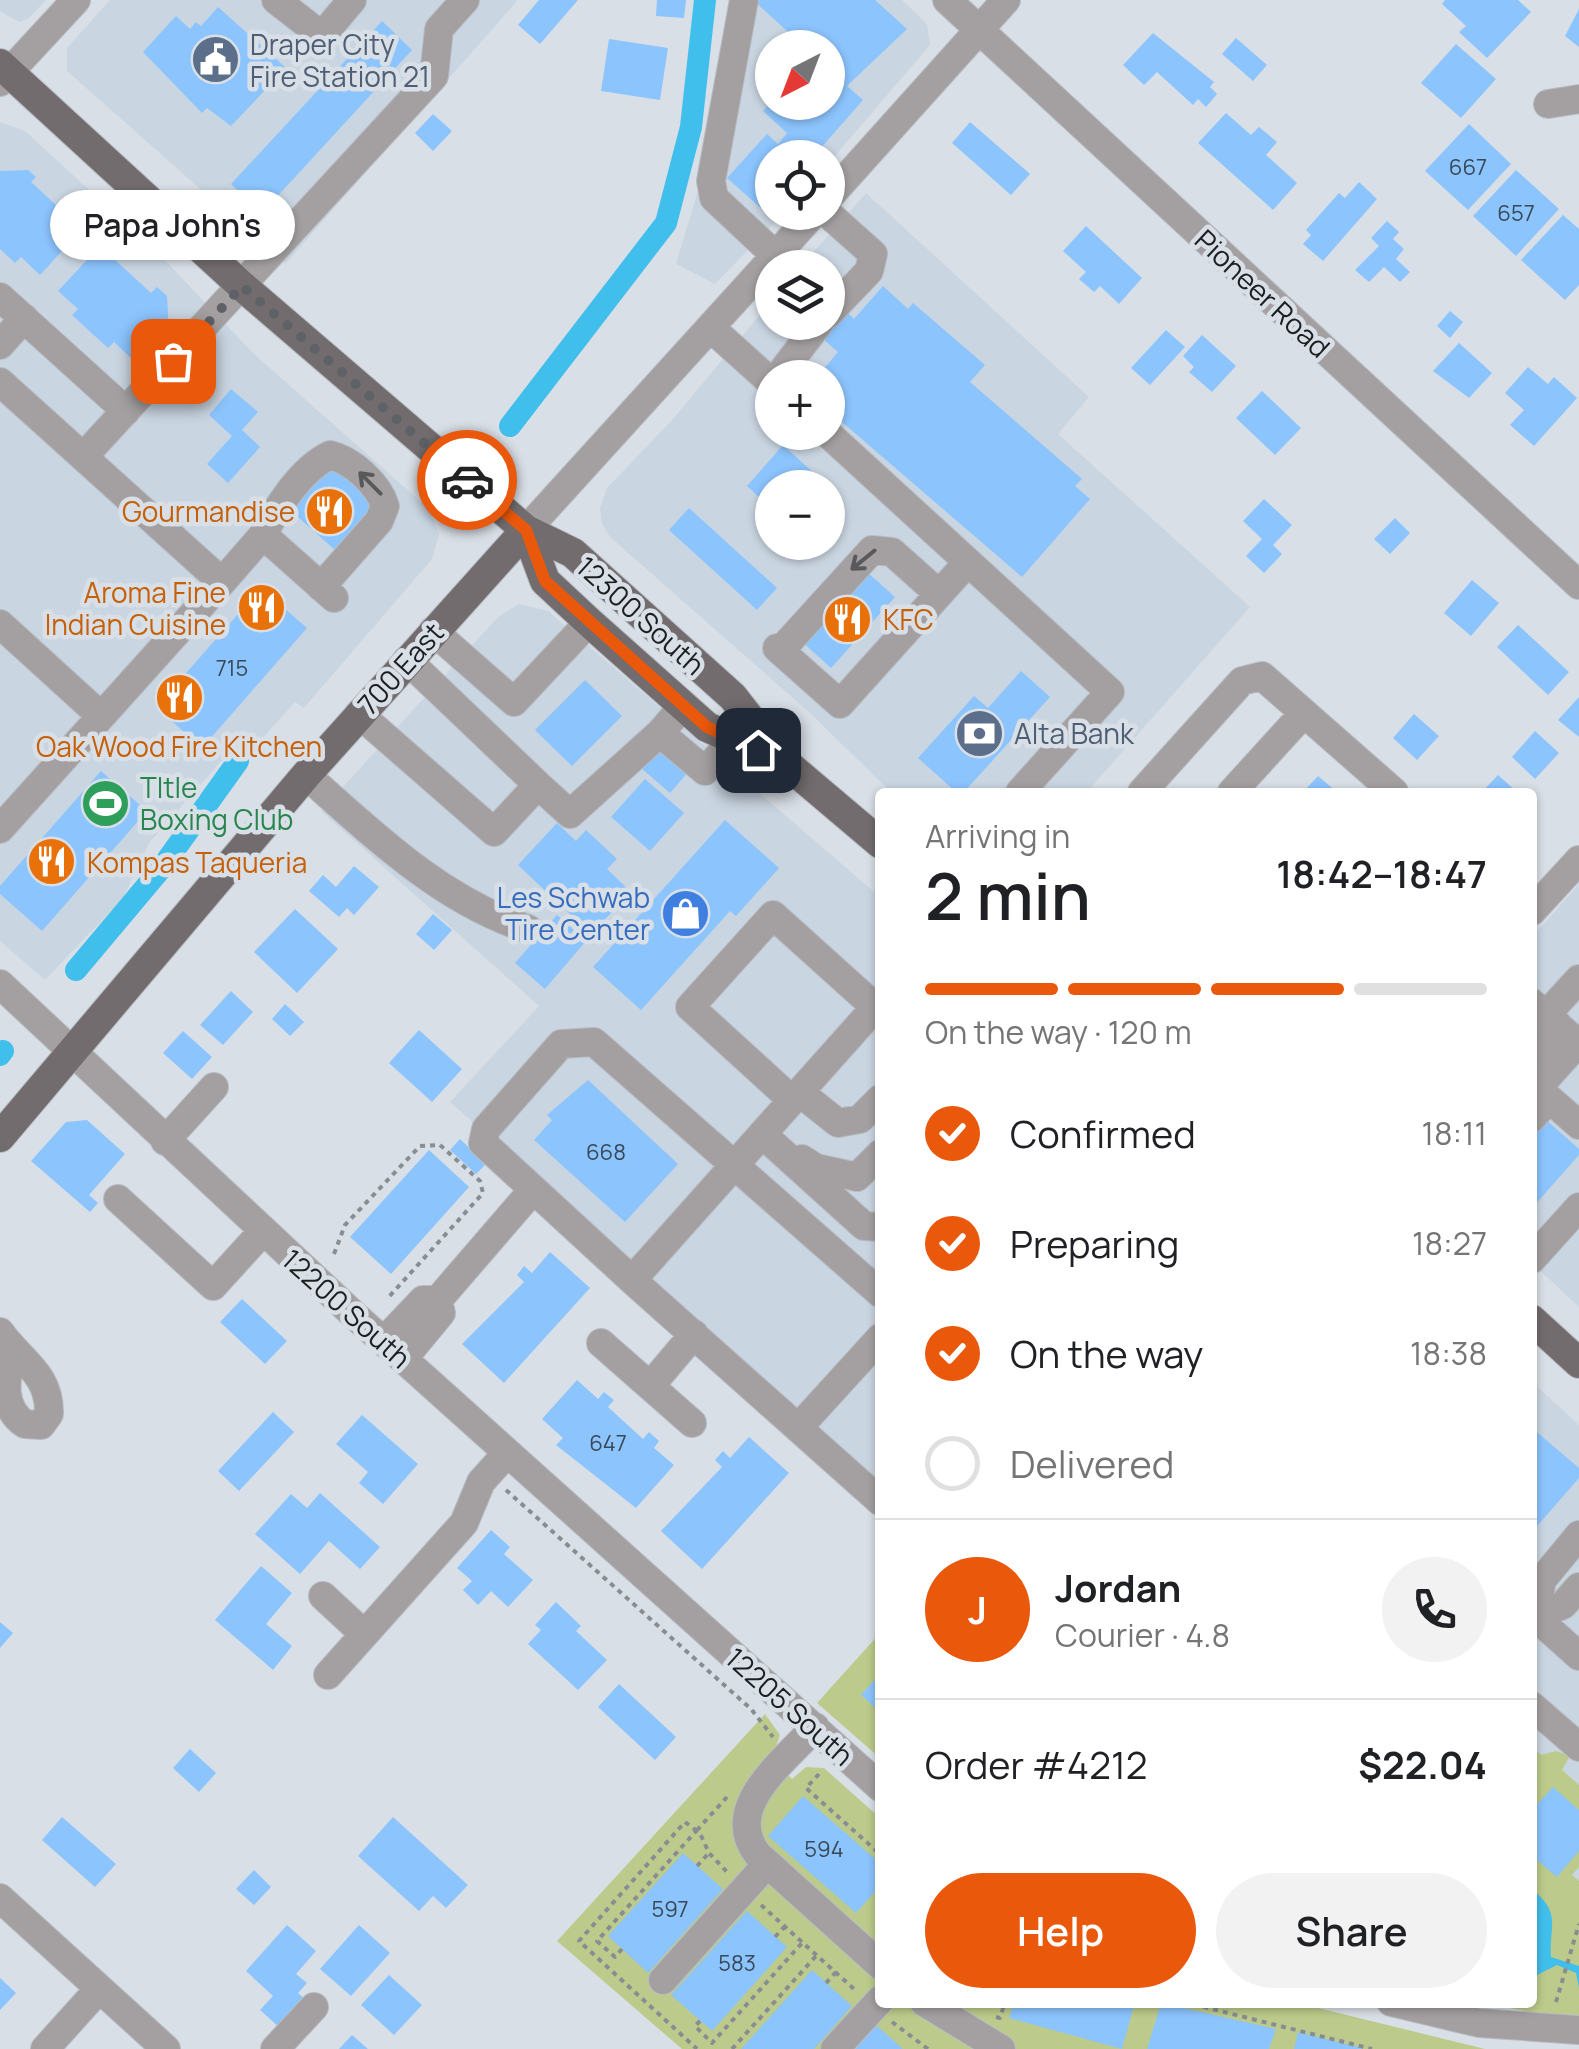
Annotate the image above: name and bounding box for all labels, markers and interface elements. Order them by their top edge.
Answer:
place label: Draper City Fire Station 21 [250,25,430,95]
north arrow [755,30,845,120]
map controls [755,30,845,560]
public building icon: Draper City Fire Station 21 [189,34,241,86]
button: locate [755,140,845,230]
house number: 667 [1449,152,1487,182]
callout: Papa John's [51,191,296,261]
house number: 657 [1497,198,1535,228]
text: Papa John's [84,203,261,247]
street label: Pioneer Road [1187,221,1339,365]
button: layers [755,250,845,340]
pin [131,319,216,404]
icon: bag [146,334,201,389]
button: + [755,360,845,450]
courier [417,430,517,530]
icon: car [440,453,495,508]
button: − [755,470,845,560]
one-way arrow [358,472,382,496]
restaurant icon: Gourmandise [304,485,356,537]
place label: Gourmandise [122,492,295,530]
street label: 12300 South [569,547,713,683]
one-way arrow [851,548,876,571]
place label: Aroma Fine Indian Cuisine [45,573,226,643]
restaurant icon: Aroma Fine Indian Cuisine [235,582,287,634]
restaurant icon: KFC [822,593,874,645]
place label: KFC [883,600,934,638]
street label: 700 East [349,614,451,722]
house number: 715 [216,653,248,683]
restaurant icon: Oak Wood Fire Kitchen [153,672,205,724]
bank icon: Alta Bank [953,707,1005,759]
pin [716,708,801,793]
place label: Alta Bank [1014,714,1135,752]
icon: home [731,723,786,778]
place label: Oak Wood Fire Kitchen [36,727,322,765]
place label: TItle Boxing Club [140,768,293,838]
sports icon: TItle Boxing Club [79,777,131,829]
text: Arriving in [925,814,1070,858]
restaurant icon: Kompas Taqueria [26,836,78,888]
place label: Kompas Taqueria [87,843,307,881]
text: 18:42–18:47 [1276,847,1487,899]
text: 2 min [925,851,1091,940]
place label: Les Schwab Tire Center [497,878,650,948]
shop icon: Les Schwab Tire Center [659,887,711,939]
text: On the way · 120 m [925,1010,1192,1054]
icon: check [925,1106,980,1161]
text: Confirmed [1010,1107,1196,1159]
text: 18:11 [1421,1111,1487,1155]
house number: 668 [586,1137,626,1167]
icon: check [925,1216,980,1271]
text: Preparing [1010,1217,1179,1269]
text: 18:27 [1412,1221,1487,1265]
street label: 12200 South [274,1240,420,1376]
icon: check [925,1326,980,1381]
text: On the way [1010,1327,1203,1379]
text: 18:38 [1410,1331,1487,1375]
house number: 647 [589,1428,627,1458]
text: Delivered [1010,1437,1174,1489]
button: phone [1382,1557,1487,1662]
text: Jordan [1055,1561,1181,1613]
text: J [968,1583,987,1635]
text: Courier · 4.8 [1055,1613,1230,1657]
street label: 12205 South [718,1638,862,1774]
text: Order #4212 [925,1738,1147,1790]
text: $22.04 [1358,1738,1487,1790]
house number: 594 [804,1834,844,1864]
button: Help [925,1873,1196,1988]
button: Share [1216,1873,1487,1988]
house number: 597 [651,1894,689,1924]
house number: 583 [718,1948,756,1978]

